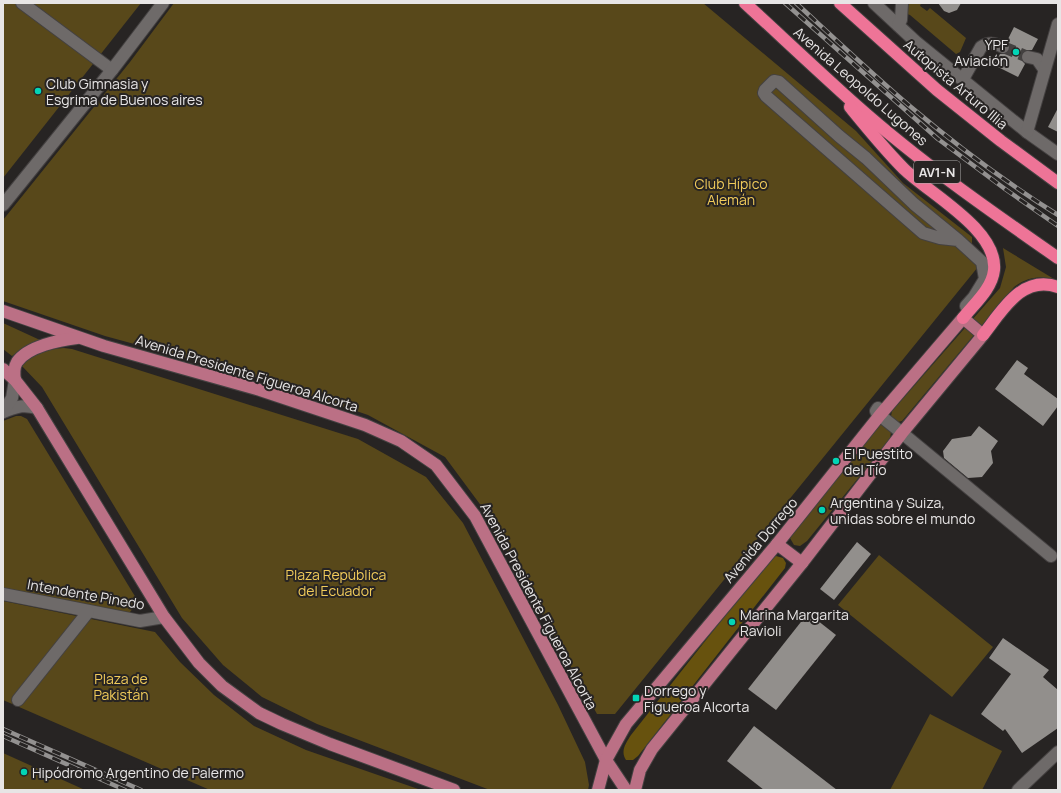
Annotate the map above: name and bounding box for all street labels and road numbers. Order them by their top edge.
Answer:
street label: Avenida Leopoldo Lugones [790,22,932,150]
street label: Autopista Arturo Illia [900,35,1012,133]
road number: AV1-N [914,161,960,183]
street label: Avenida Presidente Figueroa Alcorta [133,330,361,416]
street label: Avenida Dorrego [719,493,801,587]
street label: Avenida Presidente Figueroa Alcorta [476,499,602,713]
street label: Intendente Pinedo [26,574,146,614]

